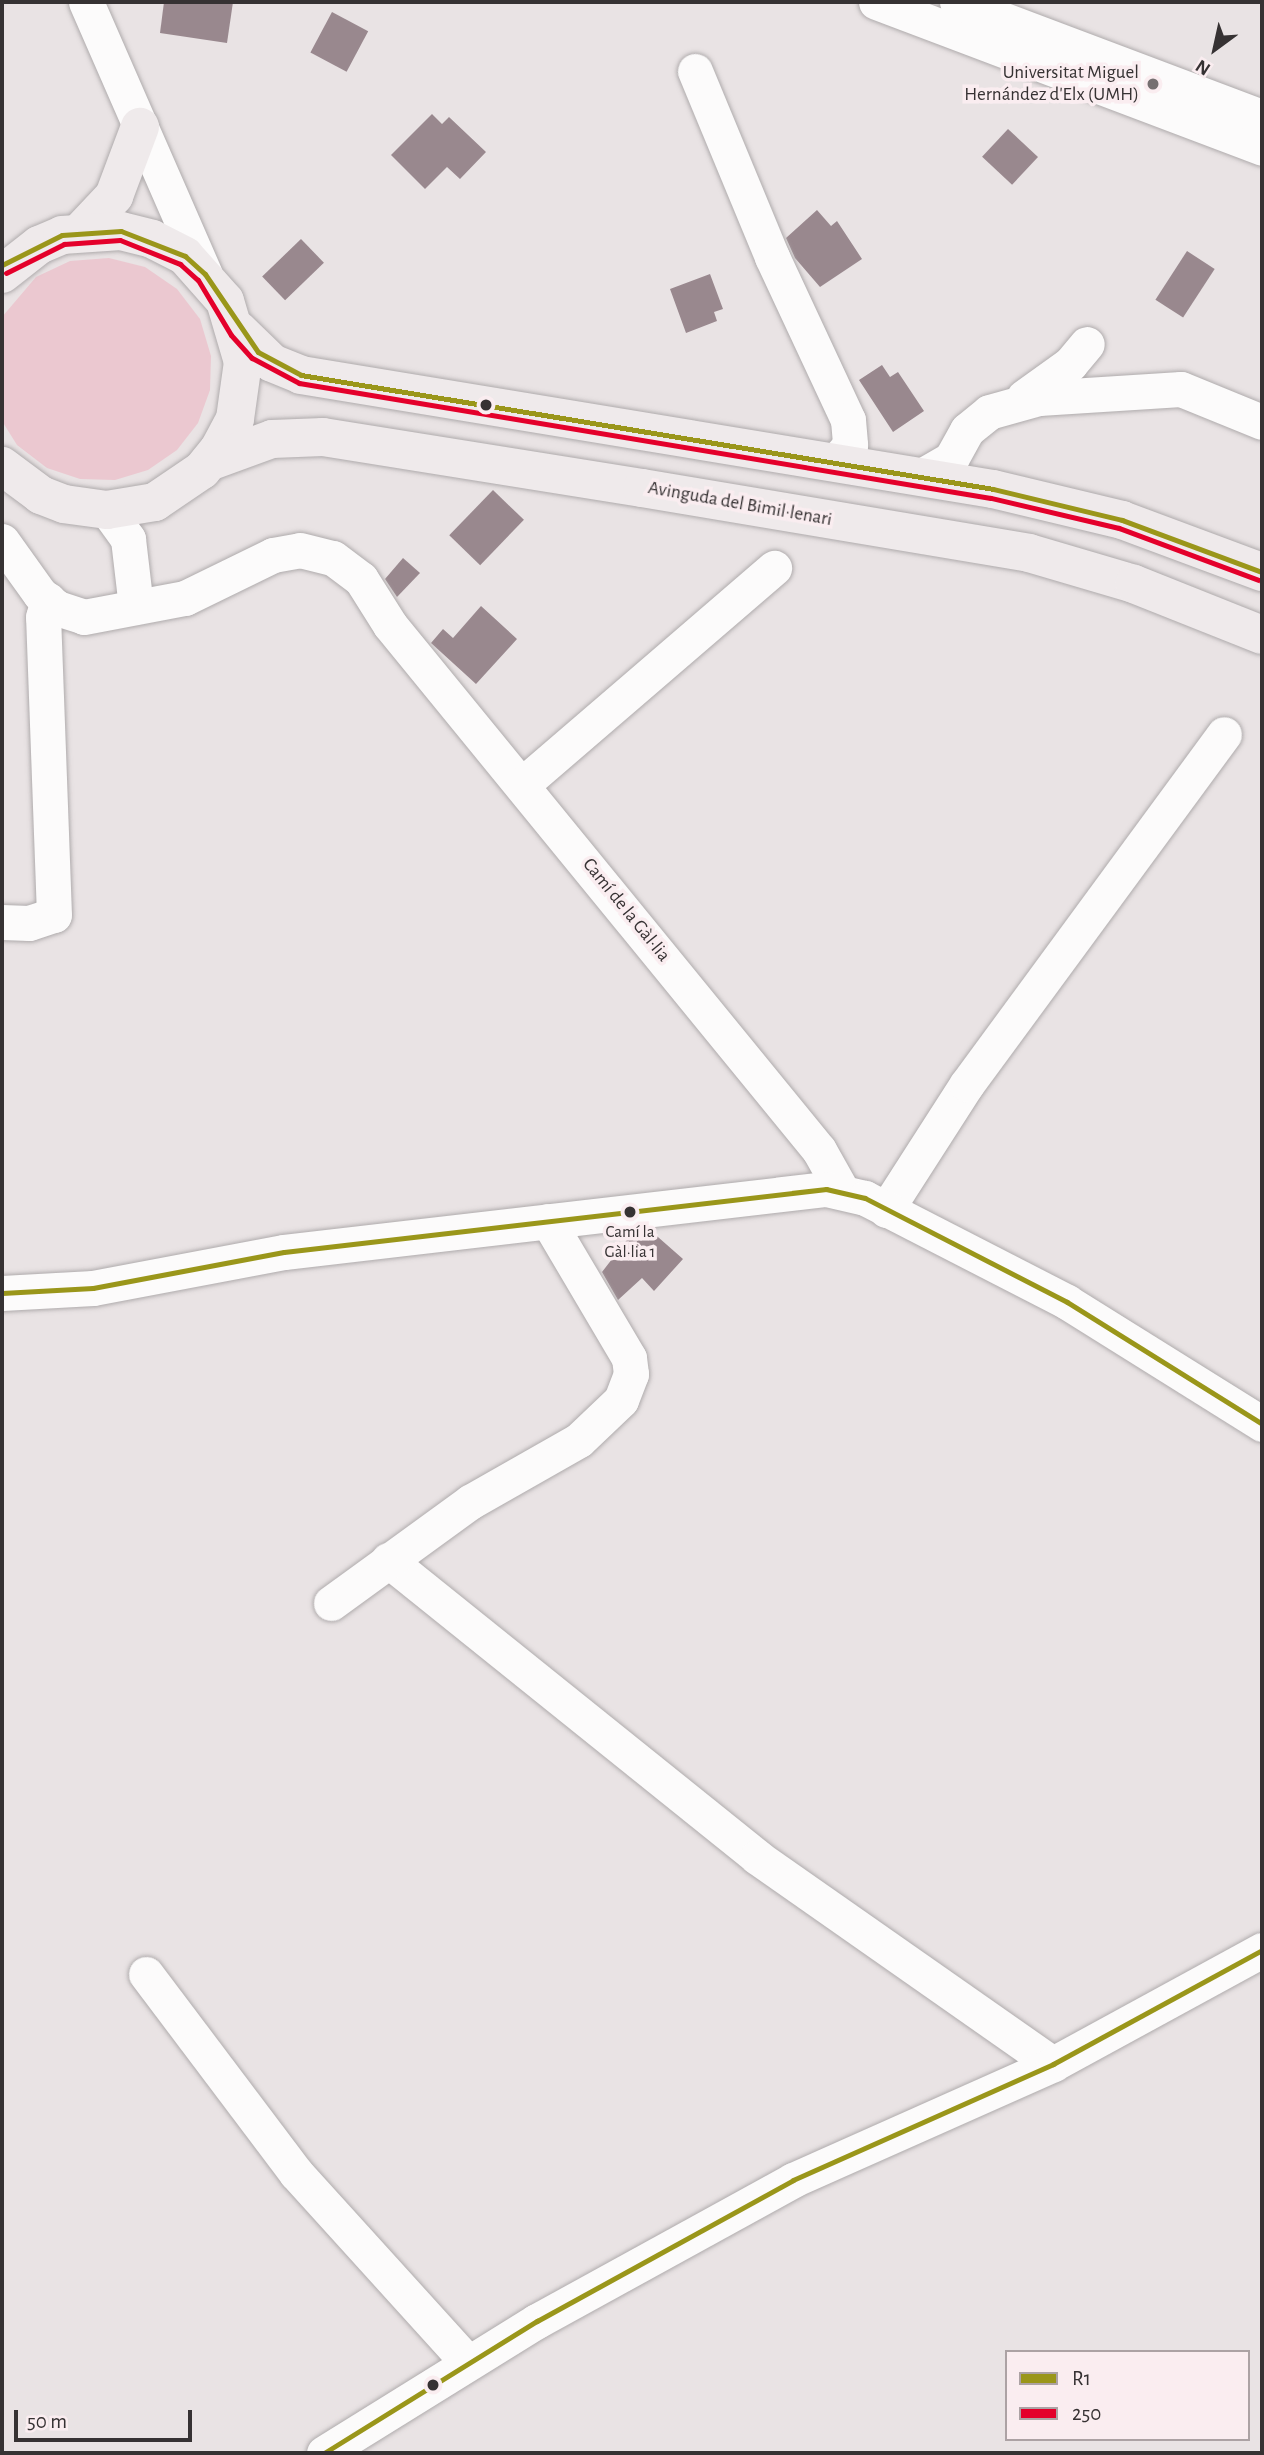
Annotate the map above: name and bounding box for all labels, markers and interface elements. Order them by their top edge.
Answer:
north arrow [1180,14,1250,84]
text: N [1193,55,1214,79]
place label: Universitat Miguel Hernández d'Elx (UMH) [964,62,1139,106]
marker: Universitat Miguel Hernández d'Elx (UMH) [1145,76,1161,92]
unlabelled marker [479,398,493,412]
street label: Avinguda del Bimil·lenari [646,477,834,531]
street label: Camí de la Gàl·lia [577,854,675,966]
marker: Camí la Gàl·lia 1 [623,1205,637,1219]
place label: Camí la Gàl·lia 1 [605,1222,655,1262]
legend [1005,2350,1250,2441]
text: R1 [1072,2368,1091,2389]
unlabelled marker [426,2378,440,2392]
scale bar [18,2396,196,2440]
text: 250 [1072,2403,1101,2424]
text: 50 m [27,2411,67,2432]

